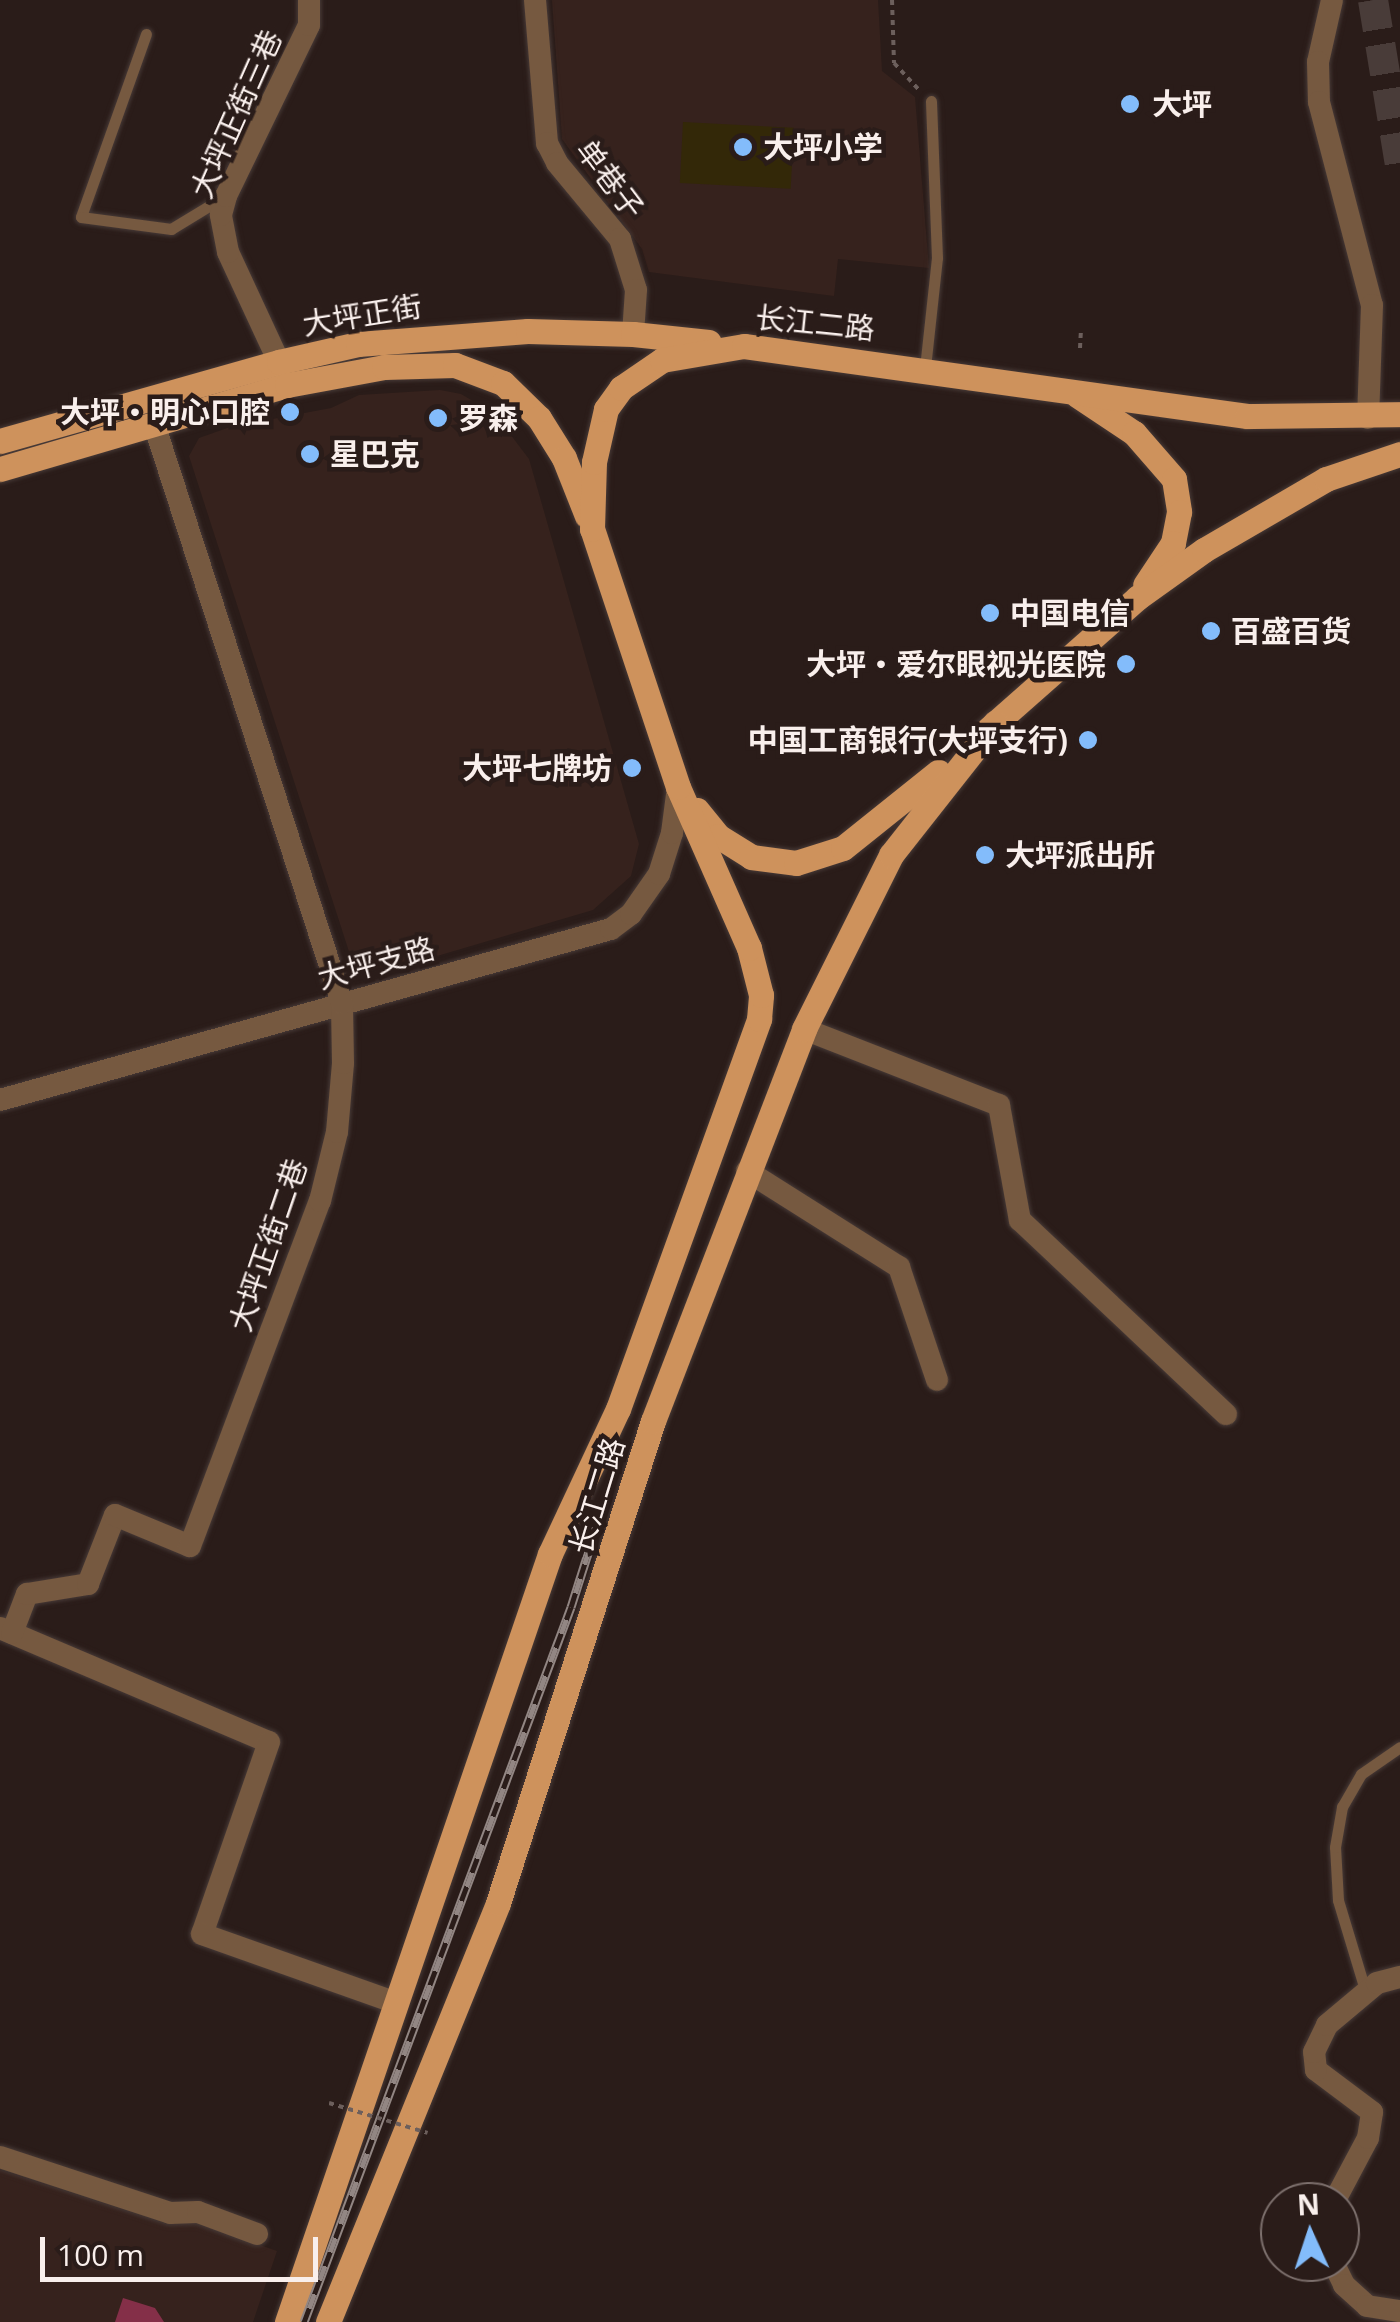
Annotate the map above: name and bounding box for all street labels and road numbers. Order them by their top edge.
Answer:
street label: 大坪正街三巷 [183,24,289,204]
street label: 单巷子 [569,132,651,226]
street label: 大坪正街 [300,288,424,342]
street label: 长江二路 [753,299,877,347]
street label: 大坪支路 [313,930,439,996]
street label: 大坪正街二巷 [222,1154,314,1336]
street label: 长江二路 [562,1433,632,1559]

